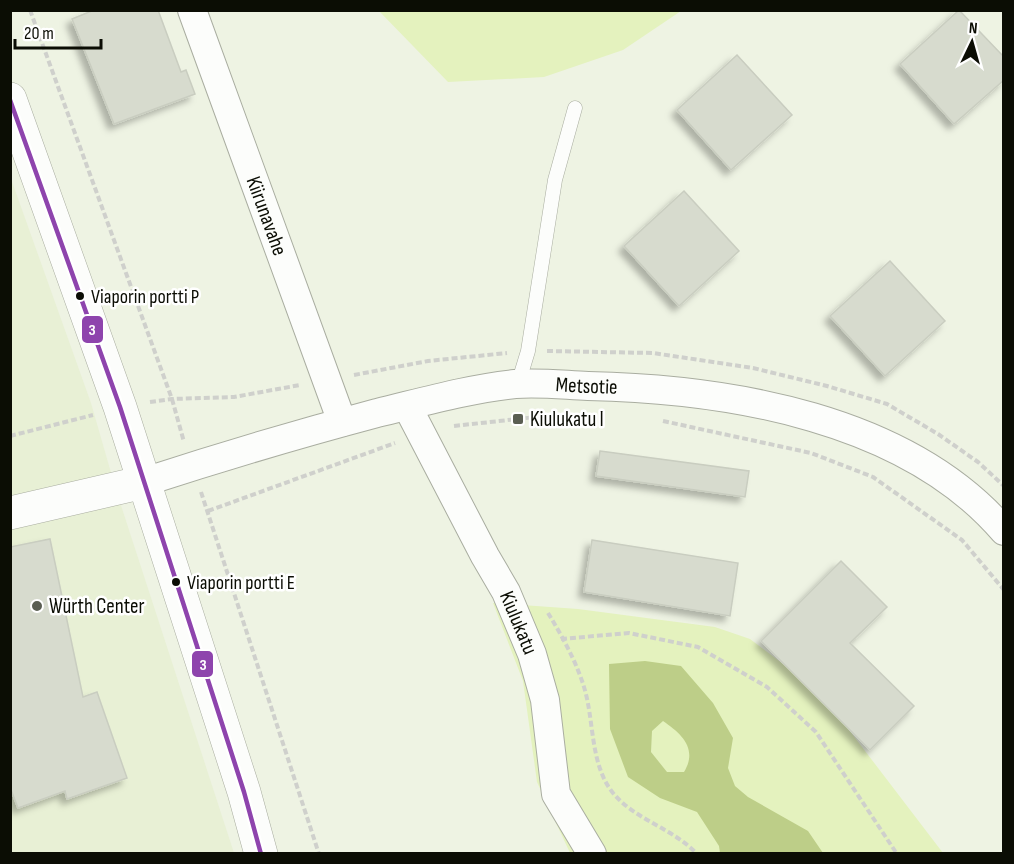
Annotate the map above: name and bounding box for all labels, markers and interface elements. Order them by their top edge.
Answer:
scale bar [15,12,100,50]
north arrow [942,12,1002,72]
text: N [968,19,978,38]
text: 20 m [24,23,54,44]
street label: Kiirunavahe [241,173,292,259]
place label: Viaporin portti P [91,285,199,309]
marker: Viaporin portti P [74,290,86,302]
line badge: 3 [81,315,104,344]
text: 3 [88,321,96,340]
street label: Metsotie [555,372,618,400]
place label: Kiulukatu I [530,407,604,432]
marker: Kiulukatu I [511,412,525,426]
place label: Viaporin portti E [187,571,295,595]
marker: Viaporin portti E [170,576,182,588]
street label: Kiulukatu [494,587,543,658]
place label: Würth Center [49,594,145,619]
marker: Würth Center [30,599,44,613]
line badge: 3 [191,650,214,678]
text: 3 [199,656,207,675]

